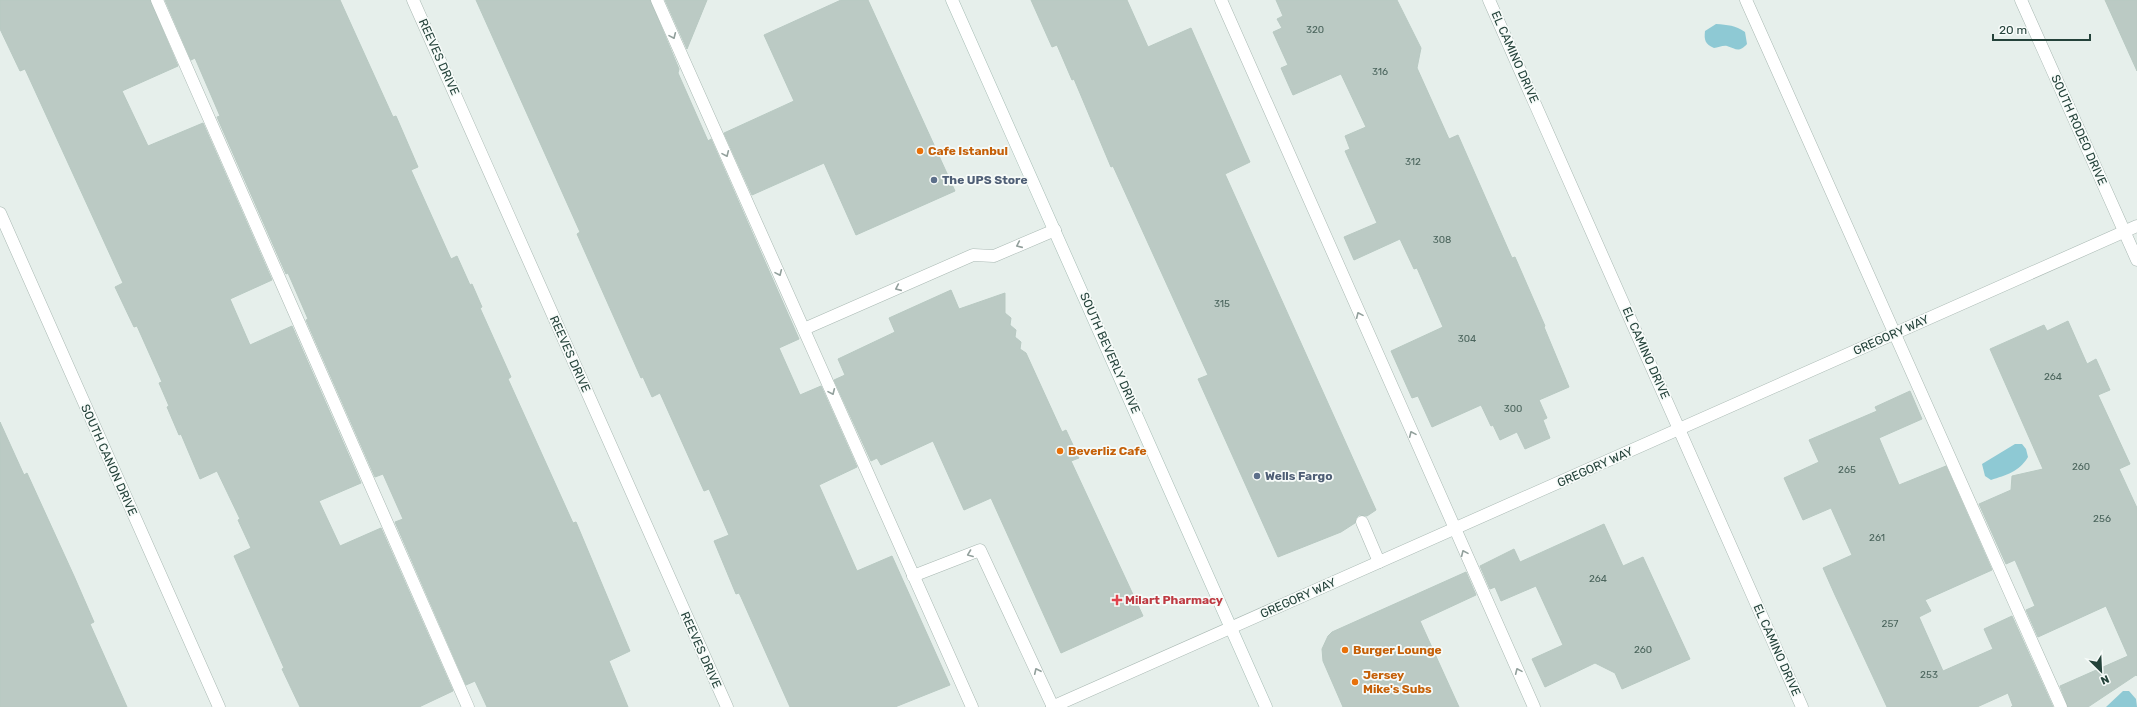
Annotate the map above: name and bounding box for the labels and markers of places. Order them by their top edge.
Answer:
place label: Cafe Istanbul [928,144,1008,158]
marker: Cafe Istanbul [915,146,925,156]
place label: The UPS Store [942,173,1028,187]
marker: The UPS Store [929,175,939,185]
place label: Beverliz Cafe [1068,444,1147,458]
marker: Beverliz Cafe [1055,446,1065,456]
place label: Wells Fargo [1265,469,1333,483]
marker: Wells Fargo [1252,471,1262,481]
place label: Milart Pharmacy [1125,593,1223,607]
marker: Milart Pharmacy [1112,595,1122,605]
place label: Burger Lounge [1353,643,1442,657]
marker: Burger Lounge [1340,645,1350,655]
place label: Jersey Mike's Subs [1363,668,1432,696]
marker: Jersey Mike's Subs [1350,677,1360,687]

